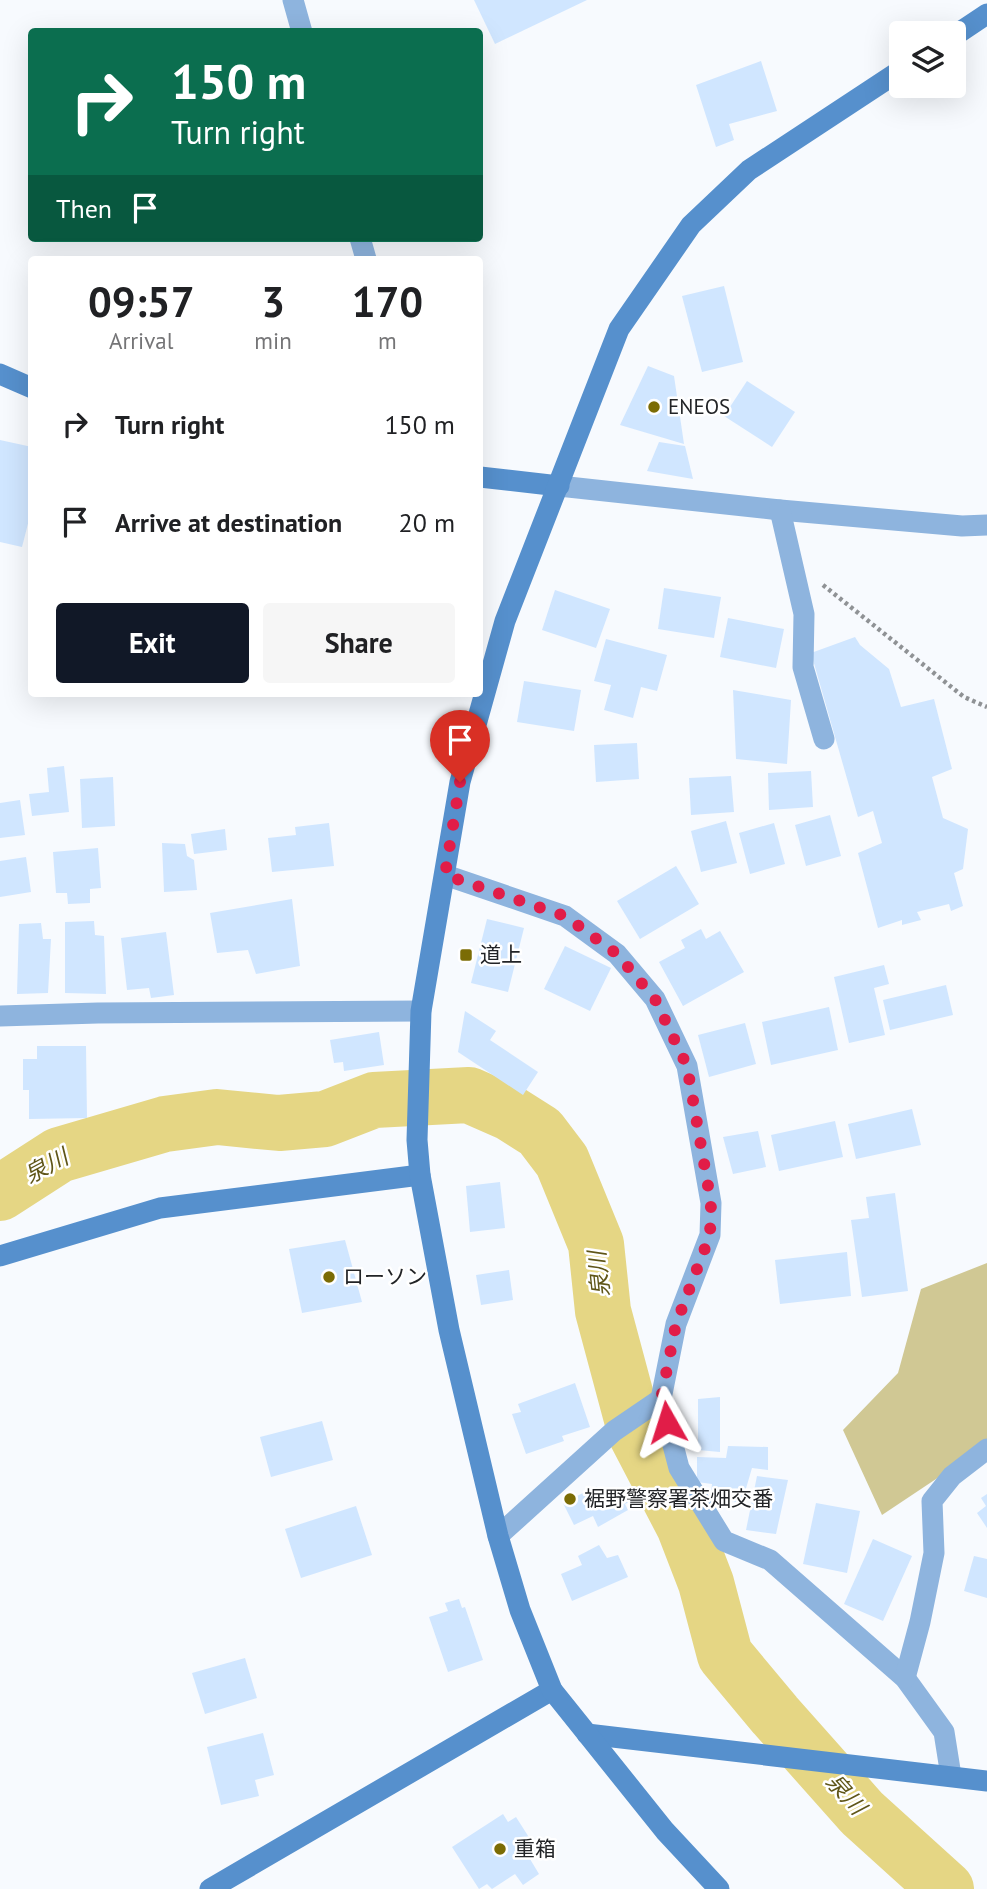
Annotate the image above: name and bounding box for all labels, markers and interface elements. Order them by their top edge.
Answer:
map controls [889,21,966,98]
button: layers [889,21,966,98]
text: 150 m [171,49,306,113]
icon: right [56,56,147,147]
text: Turn right [171,111,305,153]
icon: arrive [126,189,164,227]
text: Then [56,192,112,225]
text: 09:57 [88,274,194,329]
text: 3 [261,274,285,329]
text: 170 [352,274,423,329]
text: Arrival [109,326,173,355]
text: min [254,326,292,355]
text: m [378,326,397,355]
place label: ENEOS [668,393,730,420]
marker: ENEOS [646,399,662,415]
icon: right [56,405,94,443]
text: Turn right [115,408,224,441]
text: 150 m [384,408,455,441]
icon: arrive [56,503,94,541]
text: Arrive at destination [115,506,342,539]
text: 20 m [399,506,455,539]
button: Exit [56,603,249,683]
button: Share [263,603,455,683]
pin [430,710,490,782]
icon: arrive [441,721,479,759]
place label: 道上 [480,941,522,968]
marker: 道上 [458,947,474,963]
water label: 泉川 [19,1141,76,1189]
water label: 泉川 [581,1247,615,1298]
place label: ローソン [343,1263,427,1290]
marker: ローソン [321,1269,337,1285]
position arrow [630,1385,704,1459]
place label: 裾野警察署茶畑交番 [584,1485,773,1512]
marker: 裾野警察署茶畑交番 [562,1491,578,1507]
water label: 泉川 [820,1767,875,1823]
place label: 重箱 [514,1835,556,1862]
marker: 重箱 [492,1841,508,1857]

